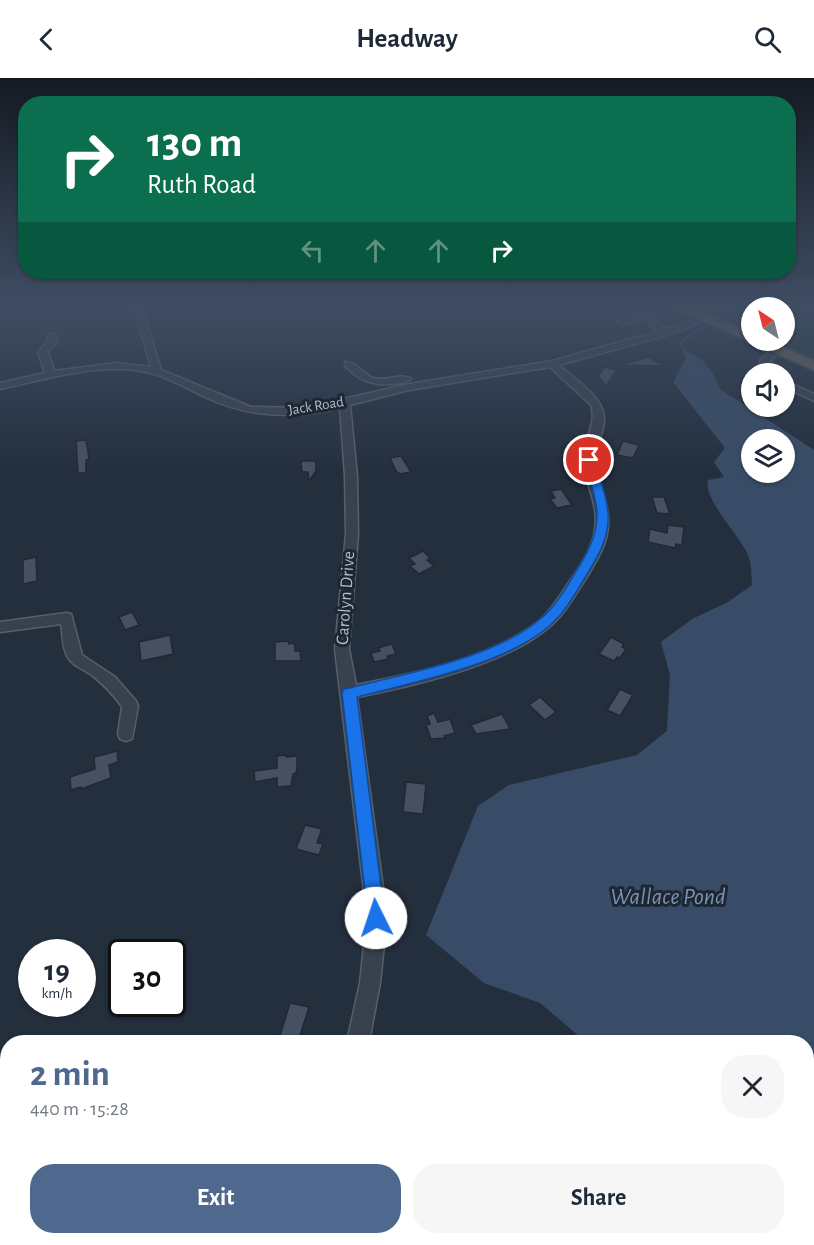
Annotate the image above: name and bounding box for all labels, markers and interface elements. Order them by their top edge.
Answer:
icon: back [30,23,63,56]
icon: search [751,23,784,56]
text: Headway [356,25,458,52]
icon: right [48,120,126,198]
text: 130 m [147,122,242,164]
text: Ruth Road [147,171,256,198]
icon: left [296,234,329,267]
icon: ahead [359,234,392,267]
icon: ahead [422,234,455,267]
icon: right [485,234,518,267]
north arrow [741,297,795,351]
map controls [741,297,795,483]
button: sound [741,363,795,417]
street label: Jack Road [287,394,345,418]
button: layers [741,429,795,483]
pin [563,434,614,485]
icon: arrive [572,443,605,476]
street label: Carolyn Drive [334,551,358,645]
water label: Wallace Pond [610,885,726,909]
position arrow [344,886,408,950]
speed limit sign: 30 [108,939,186,1017]
text: 19 [44,956,70,986]
text: km/h [42,986,72,1001]
button: close [721,1055,784,1118]
text: 2 min [30,1056,110,1092]
text: 440 m · 15:28 [30,1099,129,1119]
button: Exit [30,1164,401,1233]
button: Share [413,1164,784,1233]

